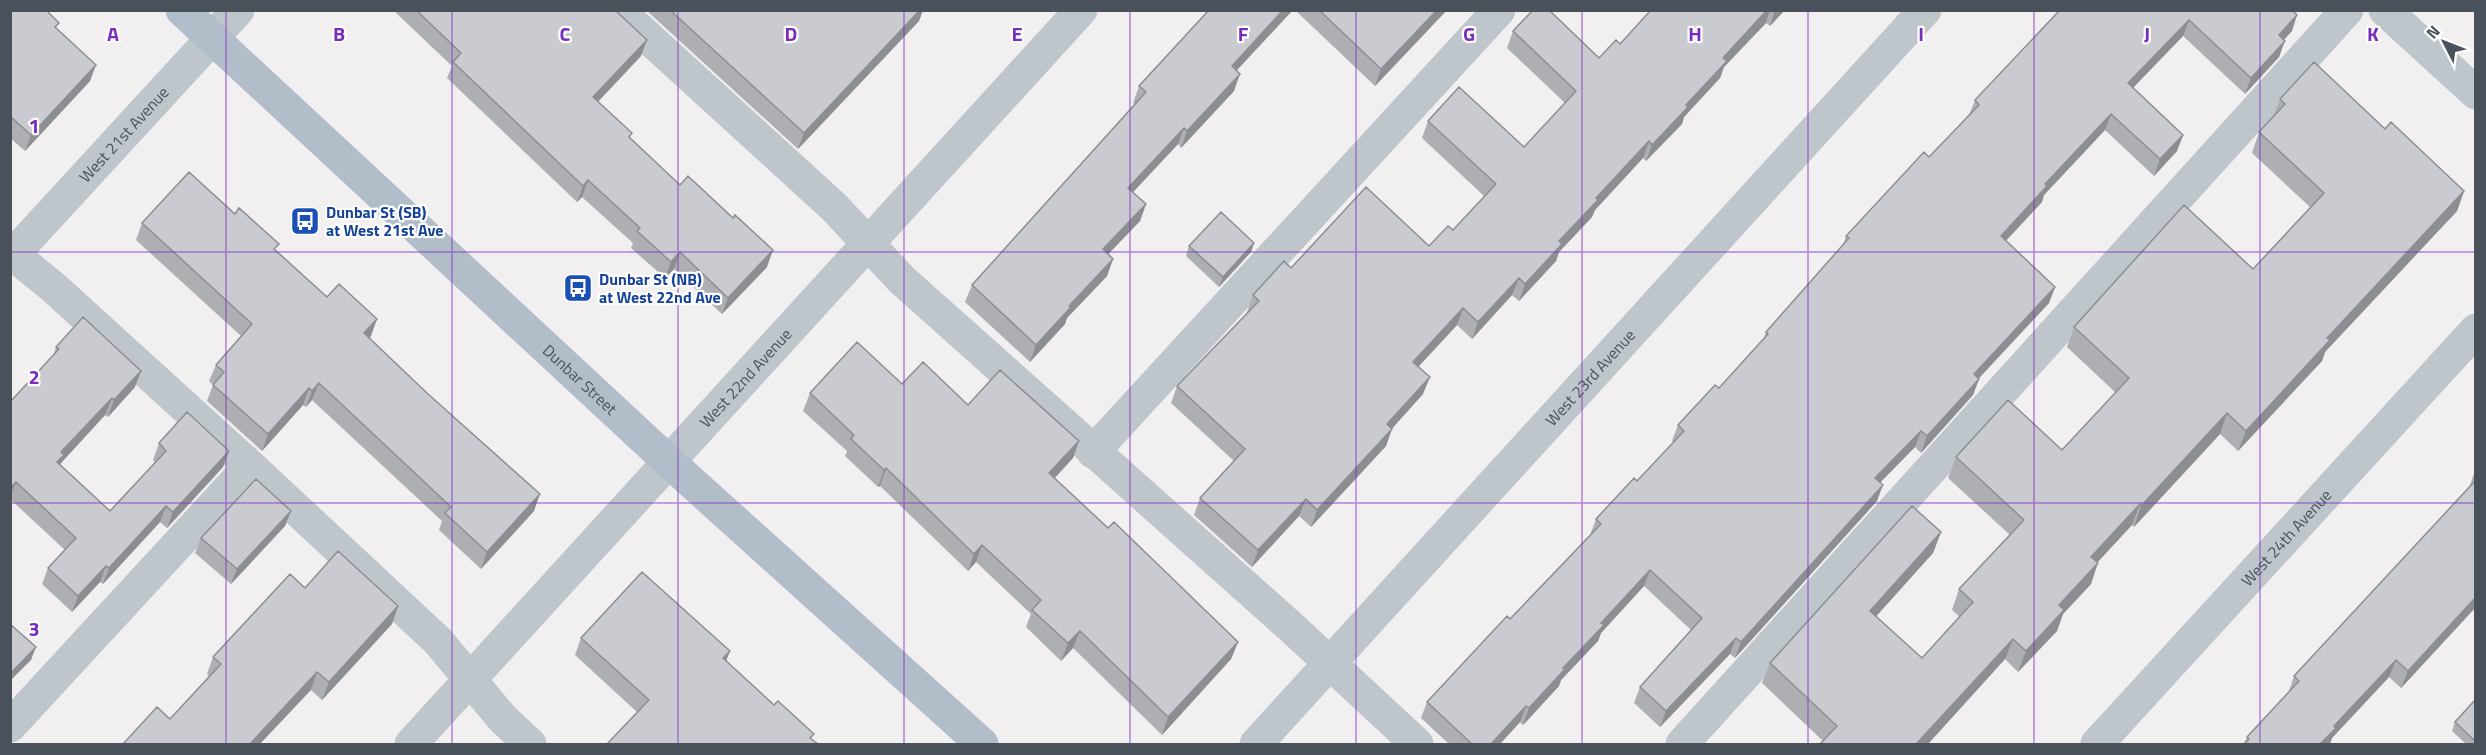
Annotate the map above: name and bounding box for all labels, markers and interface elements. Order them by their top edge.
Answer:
north arrow [2414,12,2474,72]
text: A [107,18,119,49]
text: B [333,18,345,49]
text: C [560,18,571,49]
text: D [785,18,797,49]
text: E [1011,18,1023,49]
text: F [1238,18,1249,49]
text: G [1463,18,1475,49]
text: H [1688,18,1702,49]
text: I [1918,18,1924,49]
text: J [2144,18,2150,49]
text: K [2367,18,2379,49]
text: N [2420,20,2445,44]
street label: West 21st Avenue [73,81,174,188]
text: 1 [28,110,40,141]
place label: Dunbar St (SB) at West 21st Ave [326,200,443,242]
bus stop icon: Dunbar St (SB) at West 21st Ave [289,205,321,237]
place label: Dunbar St (NB) at West 22nd Ave [599,267,721,309]
bus stop icon: Dunbar St (NB) at West 22nd Ave [562,272,594,304]
street label: West 22nd Avenue [694,323,797,433]
street label: West 23rd Avenue [1540,324,1641,431]
street label: Dunbar Street [537,339,623,420]
text: 2 [28,361,40,392]
street label: West 24th Avenue [2235,484,2337,591]
text: 3 [28,613,40,644]

